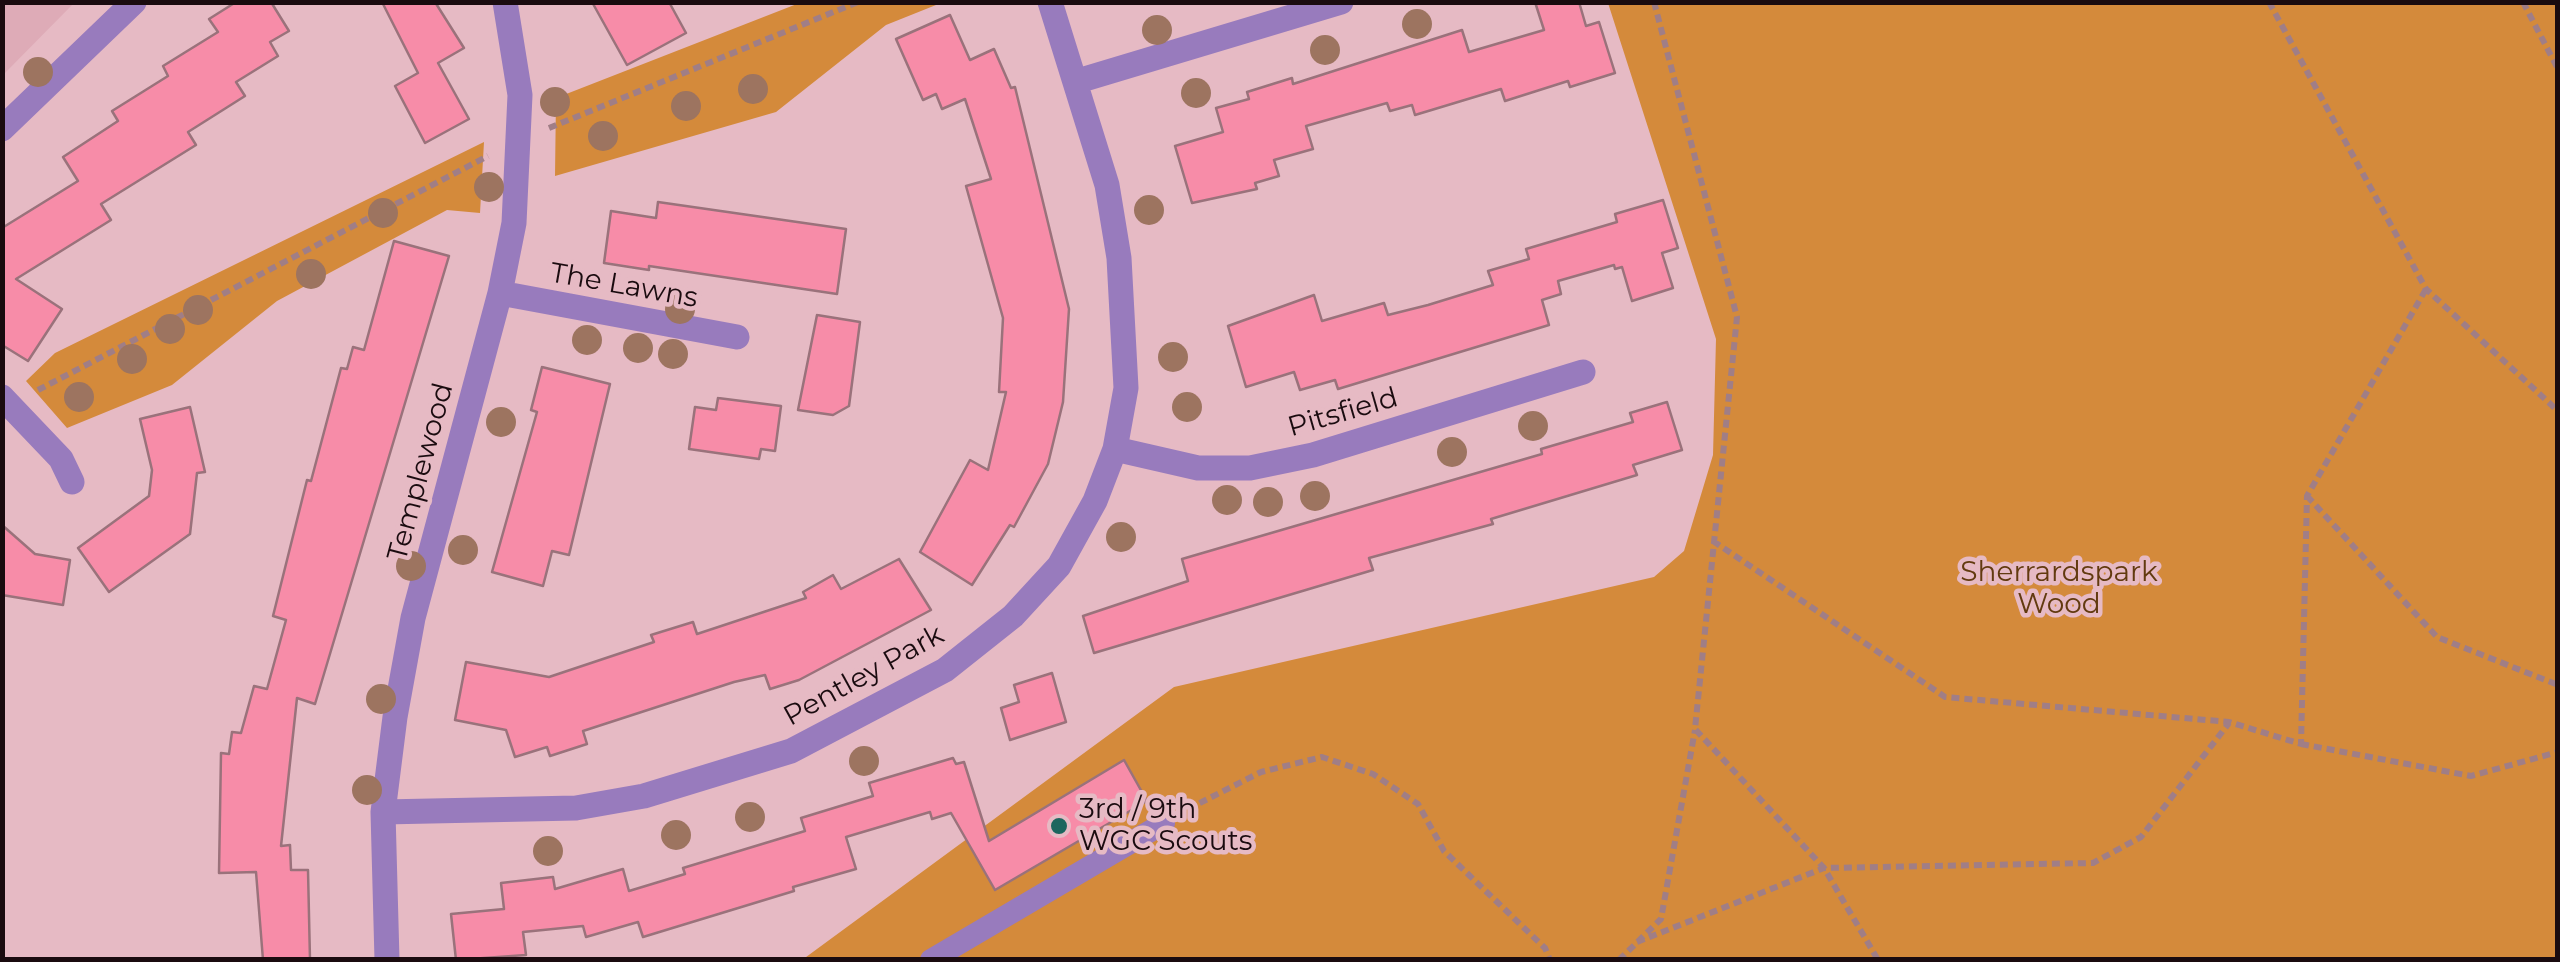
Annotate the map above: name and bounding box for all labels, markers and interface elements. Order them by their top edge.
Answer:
street label: The Lawns [548,257,700,315]
street label: Templewood [381,379,461,565]
street label: Pitsfield [1284,381,1402,445]
park label: Sherrardspark Wood [1960,556,2158,622]
street label: Pentley Park [778,618,950,734]
place label: 3rd / 9th WGC Scouts [1079,793,1252,859]
marker: 3rd / 9th WGC Scouts [1048,815,1070,837]

